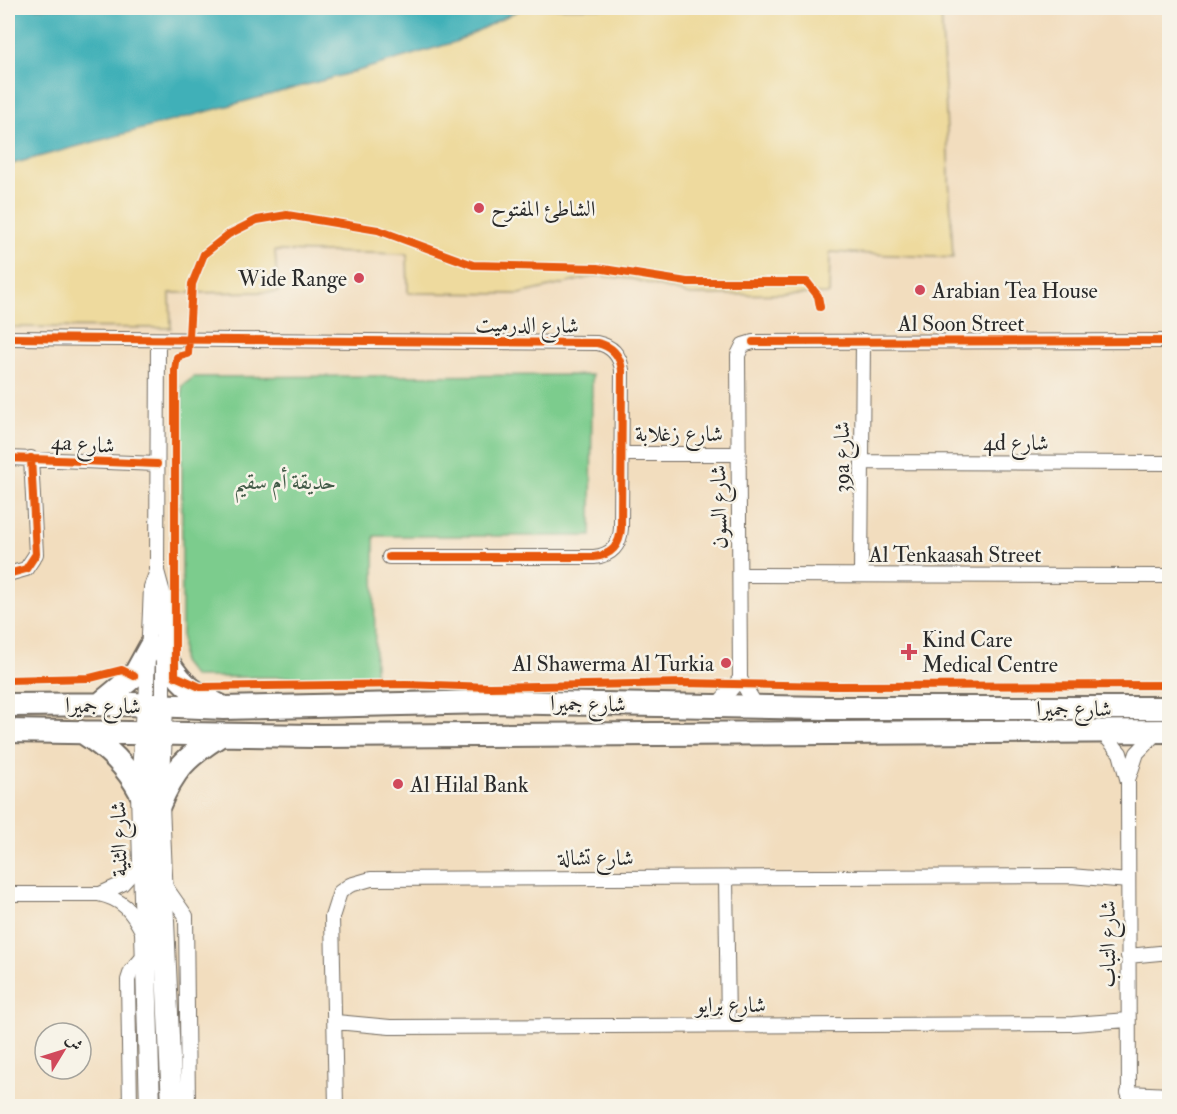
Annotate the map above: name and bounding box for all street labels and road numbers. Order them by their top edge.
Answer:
street label: شارع الدرميت [475,310,579,344]
street label: Al Soon Street [897,310,1024,338]
street label: شارع زغلابة [635,420,723,452]
street label: 39a شارع [828,421,860,493]
street label: 4a شارع [50,428,116,464]
street label: 4d شارع [983,429,1049,461]
street label: شارع السون [704,465,738,549]
street label: Al Tenkaasah Street [868,541,1041,569]
street label: شارع جميرا [550,689,626,723]
street label: شارع جميرا [65,691,141,725]
street label: شارع جميرا [1036,695,1112,727]
street label: شارع الثنية [104,801,138,877]
street label: شارع تشالة [557,844,634,876]
street label: شارع التباب [1094,900,1126,988]
street label: شارع برايو [694,991,766,1023]

